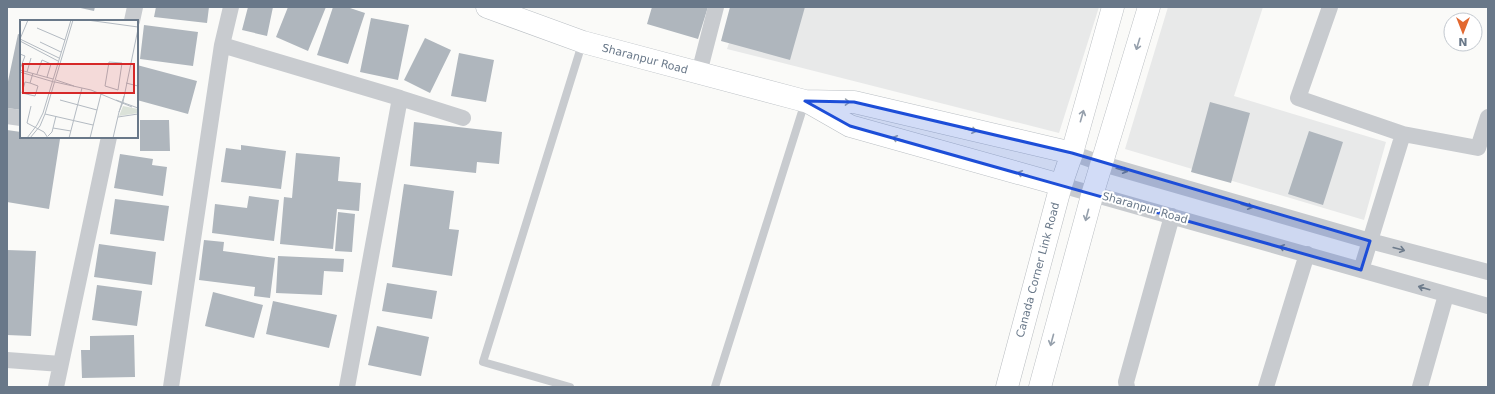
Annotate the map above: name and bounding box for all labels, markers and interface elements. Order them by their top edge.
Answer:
north arrow [1443,12,1483,52]
inset map [20,20,138,138]
text: N [1458,35,1468,48]
one-way arrow [1134,38,1141,51]
street label: Sharanpur Road [601,41,689,77]
one-way arrow [837,98,850,106]
one-way arrow [1079,110,1086,123]
one-way arrow [964,126,977,134]
one-way arrow [892,135,905,142]
one-way arrow [1115,167,1128,174]
one-way arrow [1017,170,1030,177]
street label: Sharanpur Road [1101,190,1189,226]
street label: Canada Corner Link Road [1014,201,1062,339]
one-way arrow [1240,203,1253,210]
one-way arrow [1083,208,1090,221]
one-way arrow [1279,244,1292,251]
one-way arrow [1392,245,1405,253]
one-way arrow [1417,284,1430,291]
one-way arrow [1048,333,1056,346]

